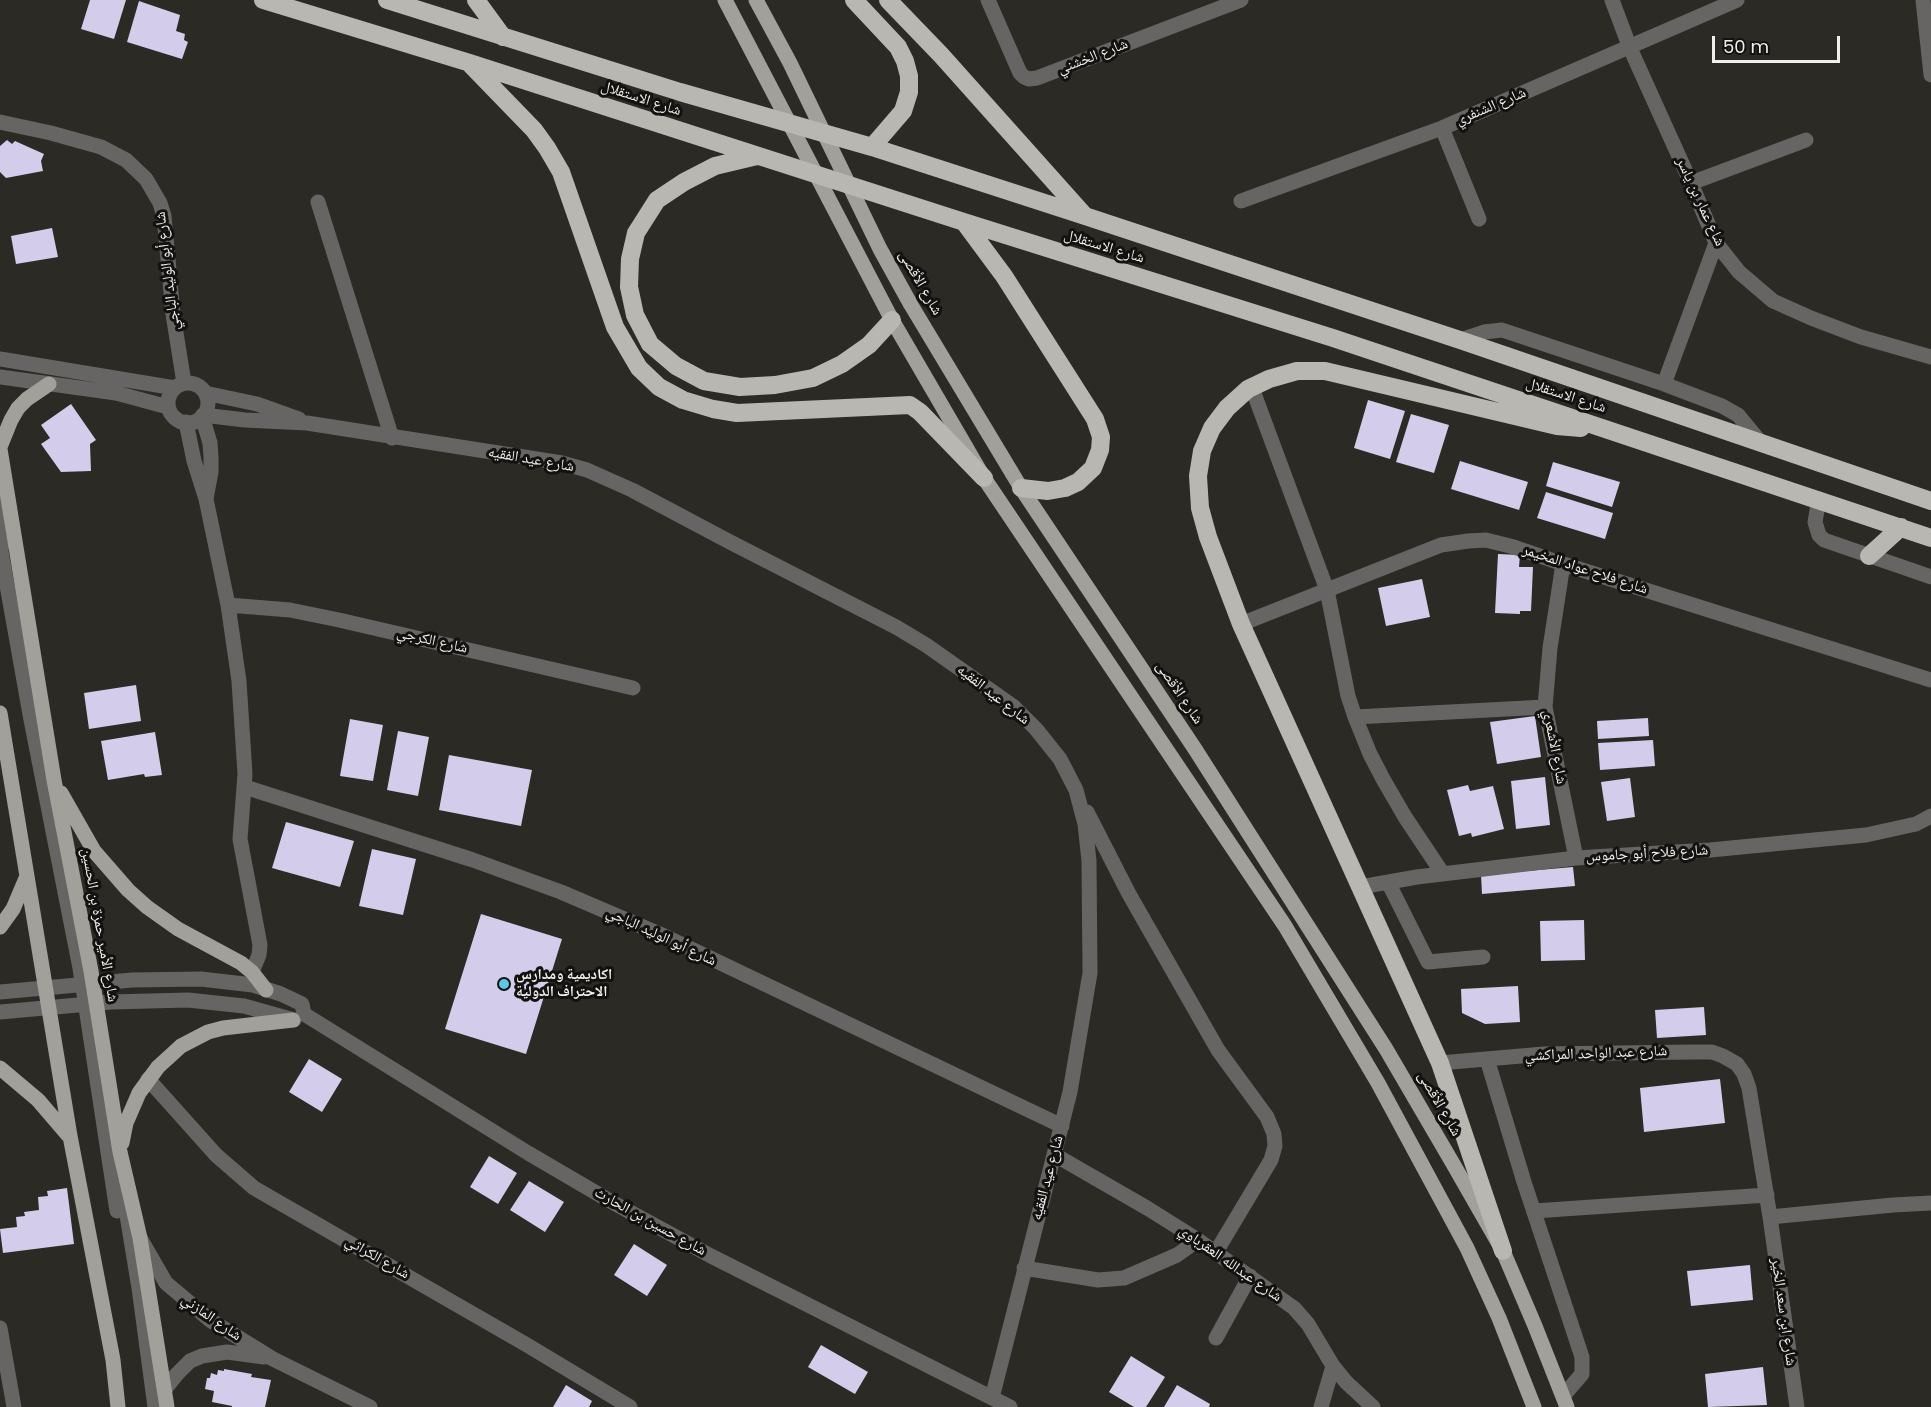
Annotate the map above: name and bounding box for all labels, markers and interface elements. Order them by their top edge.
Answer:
scale bar [1715,24,1842,62]
text: 50 m [1723,34,1769,59]
street label: شارع الخشني [1055,35,1131,79]
street label: شارع الاستقلال [599,78,683,120]
street label: شارع الشنفري [1453,84,1529,130]
street label: شاع عمار بن ياسر [1672,155,1728,249]
street label: شارع أبو الوليد الباجي [152,211,184,331]
street label: شارع الاستقلال [1062,226,1146,268]
street label: شارع الأقصى [894,247,946,319]
street label: شارع الاستقلال [1524,375,1608,417]
street label: شارع عيد الفقيه [487,444,575,476]
street label: شارع فلاح عواد المخيمر [1520,541,1650,599]
street label: شارع الكرجي [395,624,469,658]
street label: شارع الأقصى [1151,658,1207,728]
street label: شارع عيد الفقيه [953,661,1033,729]
street label: شارع الأشعري [1538,708,1570,786]
street label: شارع فلاح أبو جاموس [1585,842,1709,866]
street label: شارع الأمير حمزة بن الحسين [77,847,121,1003]
street label: شارع أبو الوليد الباجي [603,904,719,970]
place label: اكاديمية ومدارس الاحتراف الدولية [516,966,612,1001]
marker: اكاديمية ومدارس الاحتراف الدولية [497,977,511,991]
street label: شارع عبد الواحد المراكشي [1524,1043,1668,1065]
street label: شارع الأقصى [1413,1068,1465,1140]
street label: شارع عيد الفقيه [1028,1134,1068,1222]
street label: شارع حسين بن الحارث [591,1184,709,1260]
street label: شارع عبدالله العقرباوي [1175,1222,1285,1306]
street label: شارع الكراثي [342,1232,412,1284]
street label: شارع ابن سعد الخير [1767,1257,1799,1367]
street label: شارع المازني [177,1291,245,1345]

